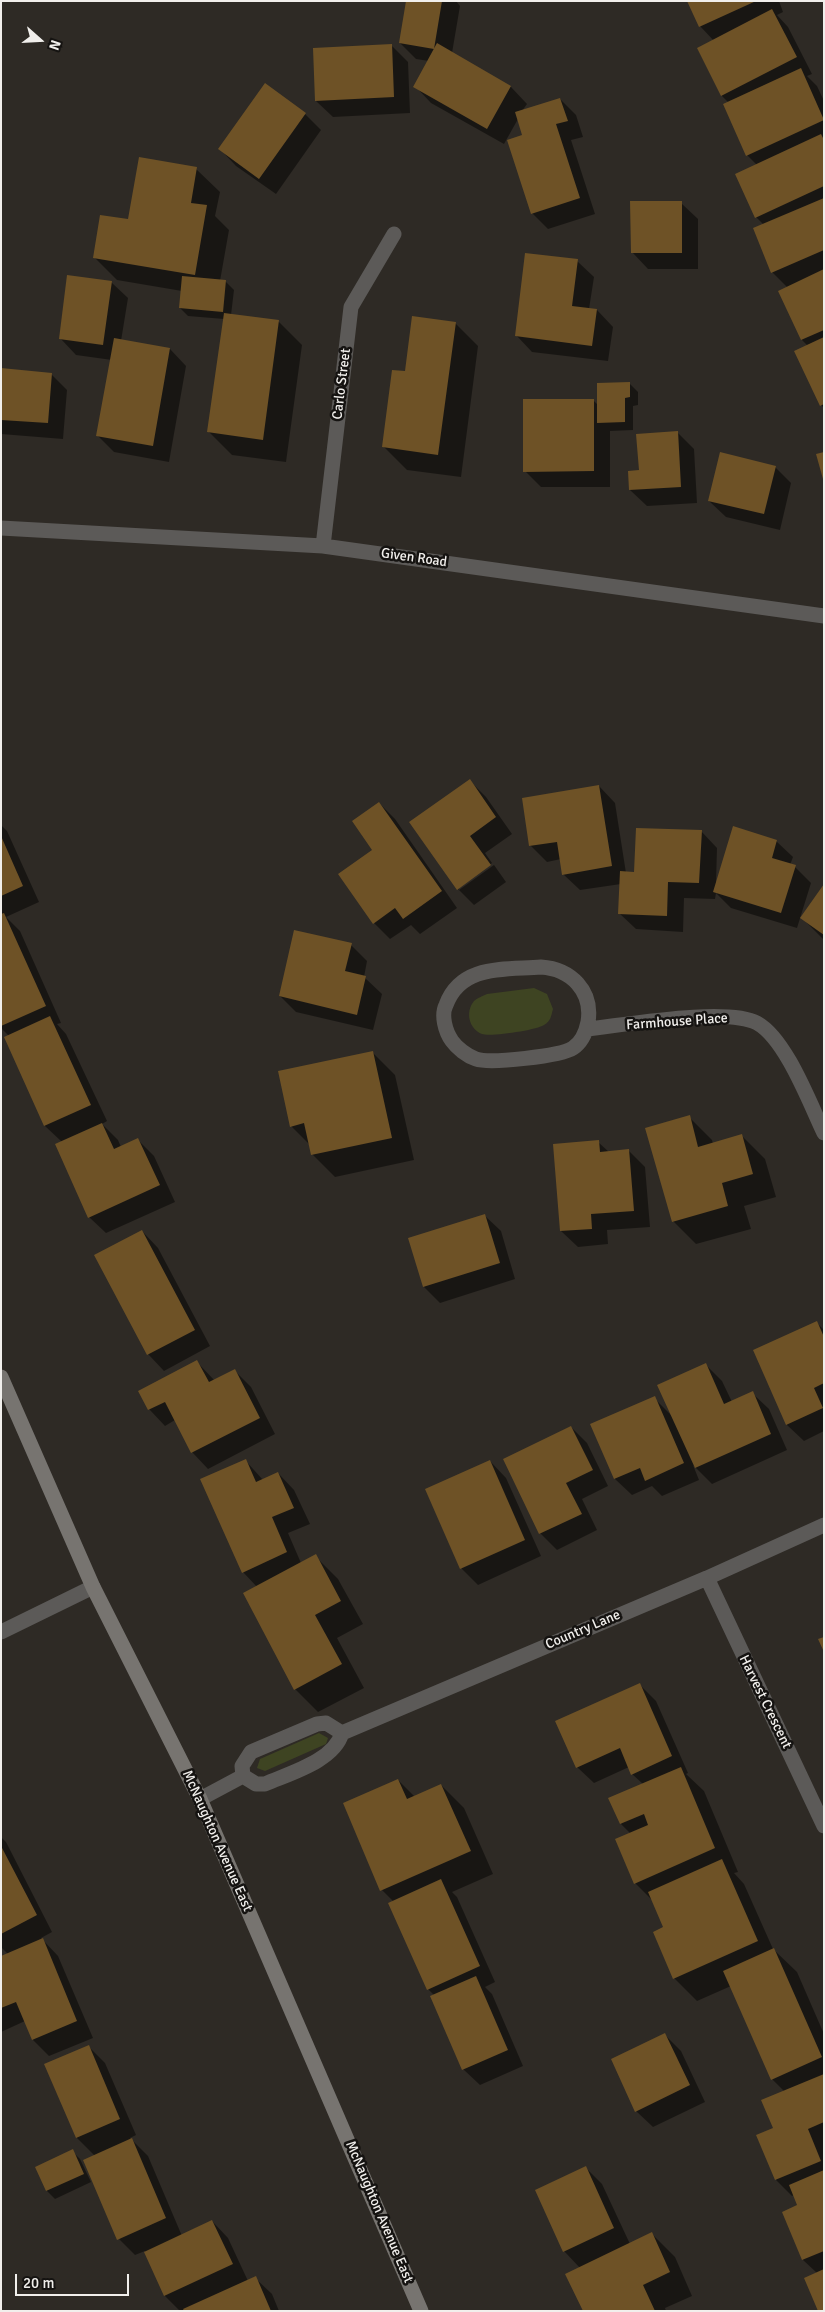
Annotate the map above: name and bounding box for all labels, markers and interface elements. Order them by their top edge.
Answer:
north arrow [15,15,65,65]
text: N [45,38,64,52]
street label: Carlo Street [329,348,355,420]
street label: Given Road [380,545,448,571]
street label: Farmhouse Place [626,1010,728,1034]
street label: Country Lane [543,1607,623,1653]
street label: Harvest Crescent [735,1652,795,1752]
street label: McNaughton Avenue East [178,1768,256,1914]
street label: McNaughton Avenue East [341,2138,417,2286]
scale bar [18,2264,131,2296]
text: 20 m [23,2274,54,2292]

